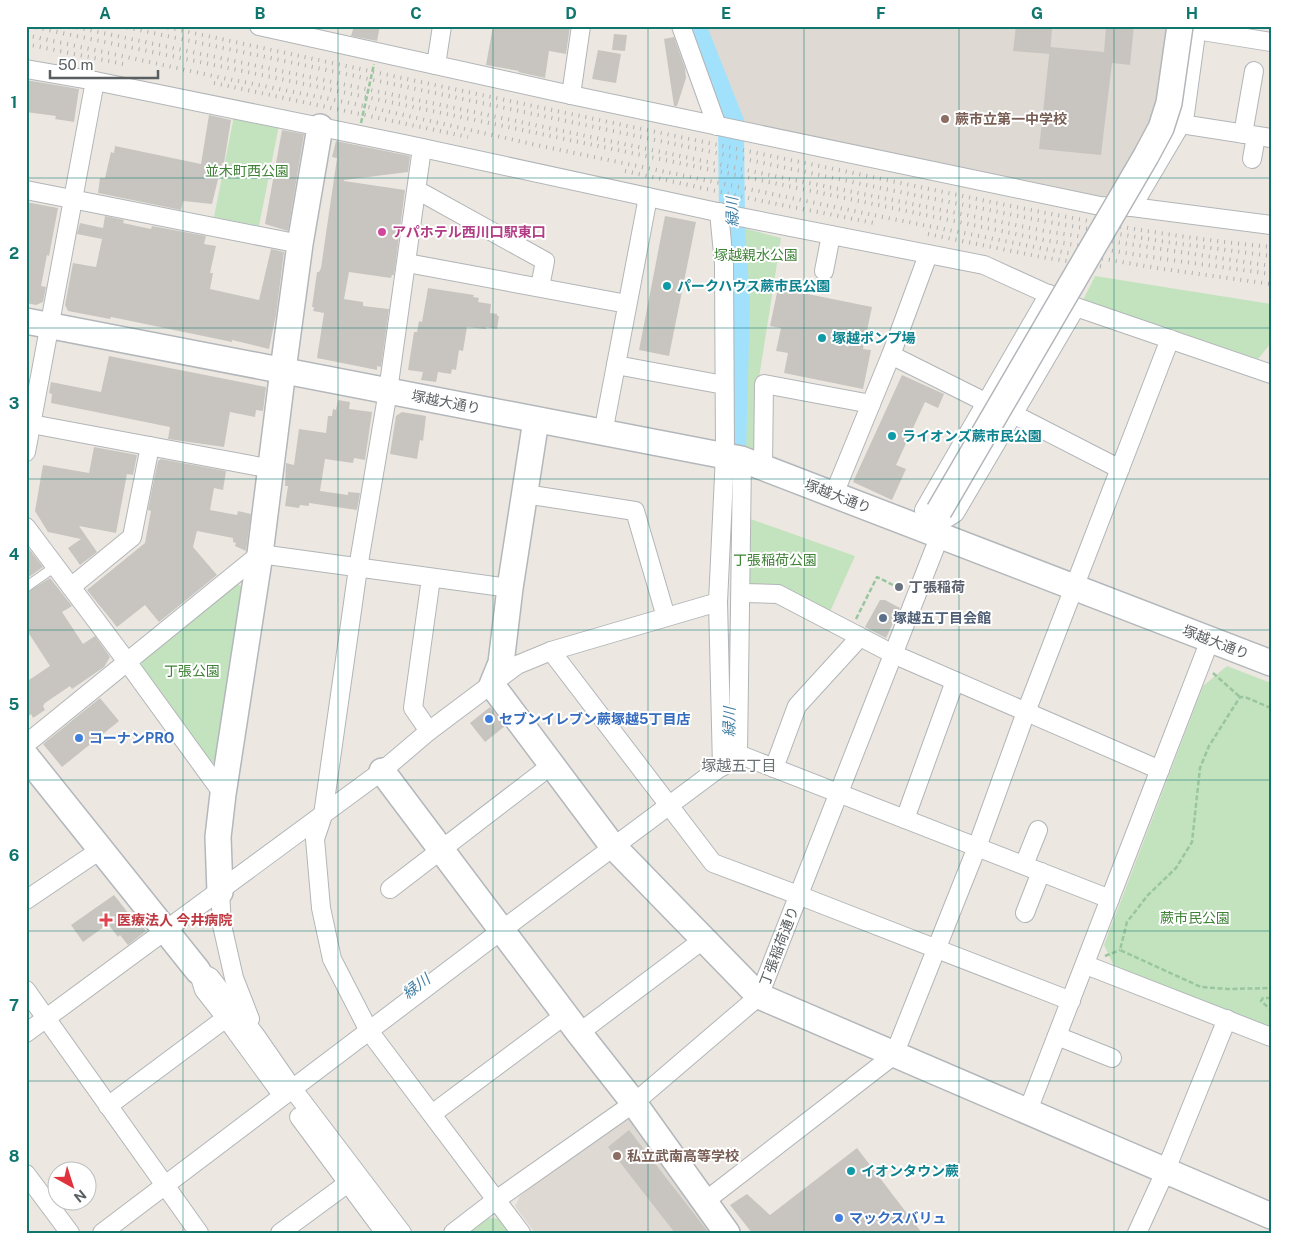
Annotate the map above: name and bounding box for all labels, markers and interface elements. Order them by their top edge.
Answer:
text: A [99,4,111,23]
text: B [255,4,266,23]
text: C [410,4,422,23]
text: D [565,4,577,23]
text: E [721,4,731,23]
text: F [876,4,886,23]
text: G [1031,4,1043,23]
text: H [1186,4,1198,23]
scale bar [50,48,158,80]
text: 50 m [58,56,93,73]
text: 1 [11,93,17,112]
place label: 蕨市立第一中学校 [955,111,1067,127]
marker: 蕨市立第一中学校 [939,113,951,125]
park label: 並木町西公園 [205,163,289,179]
water label: 緑川 [723,195,741,227]
place label: アパホテル西川口駅東口 [392,224,546,240]
marker: アパホテル西川口駅東口 [376,226,388,238]
text: 2 [9,244,19,263]
park label: 塚越親水公園 [714,247,798,263]
place label: パークハウス蕨市民公園 [677,278,830,294]
marker: パークハウス蕨市民公園 [661,280,673,292]
place label: 塚越ポンプ場 [832,330,916,346]
marker: 塚越ポンプ場 [816,332,828,344]
street label: 塚越大通り [410,387,482,417]
text: 3 [9,394,19,413]
place label: ライオンズ蕨市民公園 [902,428,1042,444]
marker: ライオンズ蕨市民公園 [886,430,898,442]
street label: 塚越大通り [802,476,874,516]
text: 4 [9,545,20,564]
park label: 丁張稲荷公園 [733,552,817,568]
place label: 丁張稲荷 [909,579,965,595]
marker: 丁張稲荷 [893,581,905,593]
place label: 塚越五丁目会館 [893,610,991,626]
marker: 塚越五丁目会館 [877,612,889,624]
street label: 塚越大通り [1180,622,1252,662]
park label: 丁張公園 [164,663,220,679]
text: 5 [9,695,20,714]
water label: 緑川 [720,705,738,737]
place label: セブンイレブン蕨塚越5丁目店 [499,711,690,727]
marker: セブンイレブン蕨塚越5丁目店 [483,713,495,725]
place label: コーナンPRO [89,730,174,746]
marker: コーナンPRO [73,732,85,744]
district label: 塚越五丁目 [701,757,777,774]
text: 6 [9,846,19,865]
street label: 丁張稲荷通り [756,904,802,988]
park label: 蕨市民公園 [1160,910,1230,926]
place label: 医療法人 今井病院 [117,912,232,928]
marker: 医療法人 今井病院 [99,913,113,927]
water label: 緑川 [399,969,435,1002]
text: 7 [9,996,19,1015]
text: 8 [9,1147,20,1166]
place label: 私立武南高等学校 [627,1148,739,1164]
marker: 私立武南高等学校 [611,1150,623,1162]
north arrow [48,1162,98,1212]
place label: イオンタウン蕨 [861,1163,959,1179]
marker: イオンタウン蕨 [845,1165,857,1177]
text: N [71,1186,89,1206]
place label: マックスバリュ [849,1210,947,1226]
marker: マックスバリュ [833,1212,845,1224]

